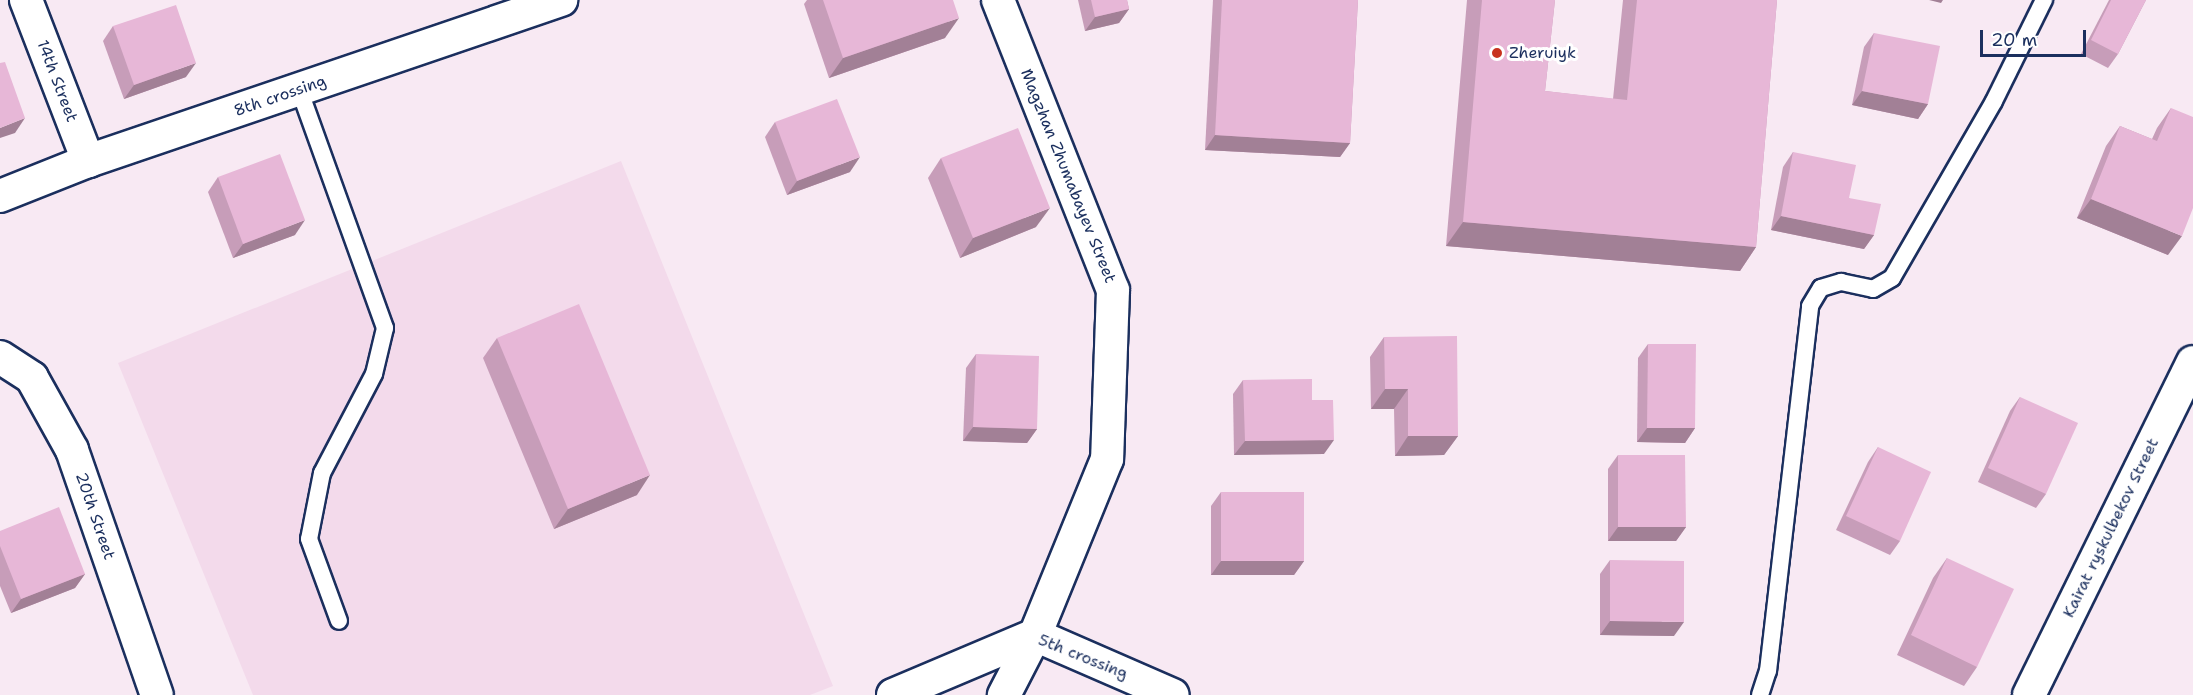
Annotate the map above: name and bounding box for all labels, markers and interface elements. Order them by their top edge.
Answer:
scale bar [1983,18,2090,56]
text: 20 m [1991,28,2037,52]
street label: 14th Street [33,37,81,125]
place label: Zheruiyk [1509,43,1576,63]
marker: Zheruiyk [1490,46,1504,60]
street label: Magzhan Zhumabayev Street [1016,66,1120,286]
street label: 8th crossing [232,71,328,121]
street label: Kairat ryskulbekov Street [2059,435,2163,621]
street label: 20th Street [71,470,119,562]
street label: 5th crossing [1035,630,1131,684]

